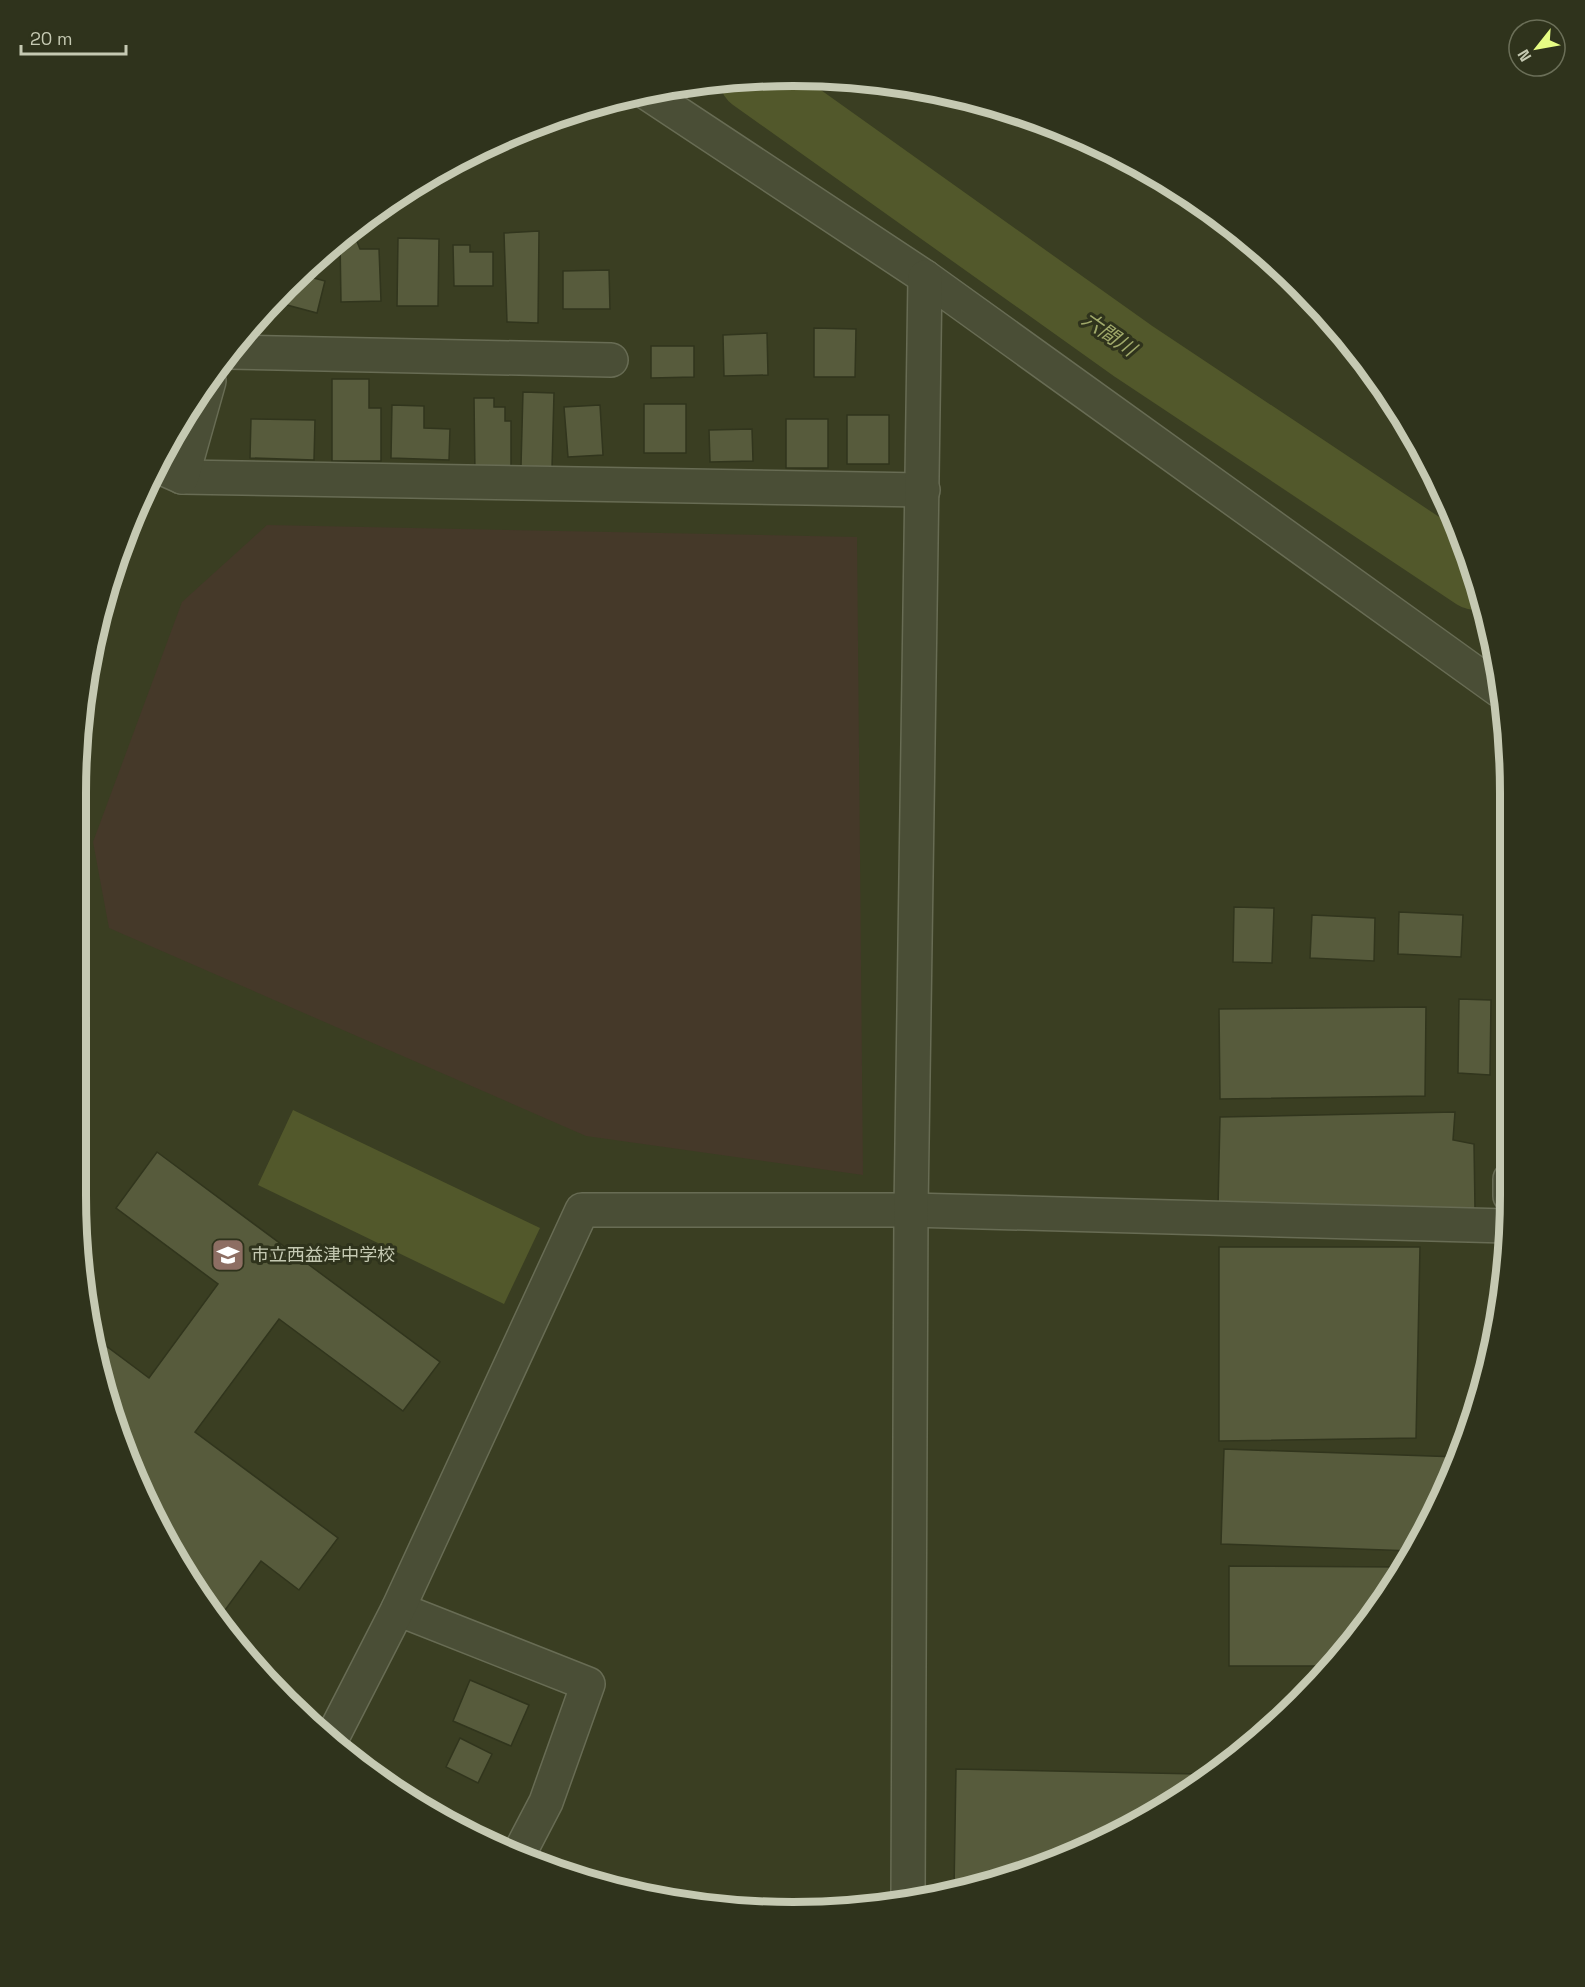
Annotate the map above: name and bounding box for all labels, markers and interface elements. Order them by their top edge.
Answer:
scale bar [21,18,126,56]
north arrow [1507,18,1567,78]
text: 20 m [30,27,73,50]
text: N [1513,45,1536,65]
water label: 六間川 [1077,306,1143,363]
school or university icon: 市立西益津中学校 [210,1237,246,1273]
place label: 市立西益津中学校 [251,1243,395,1266]

